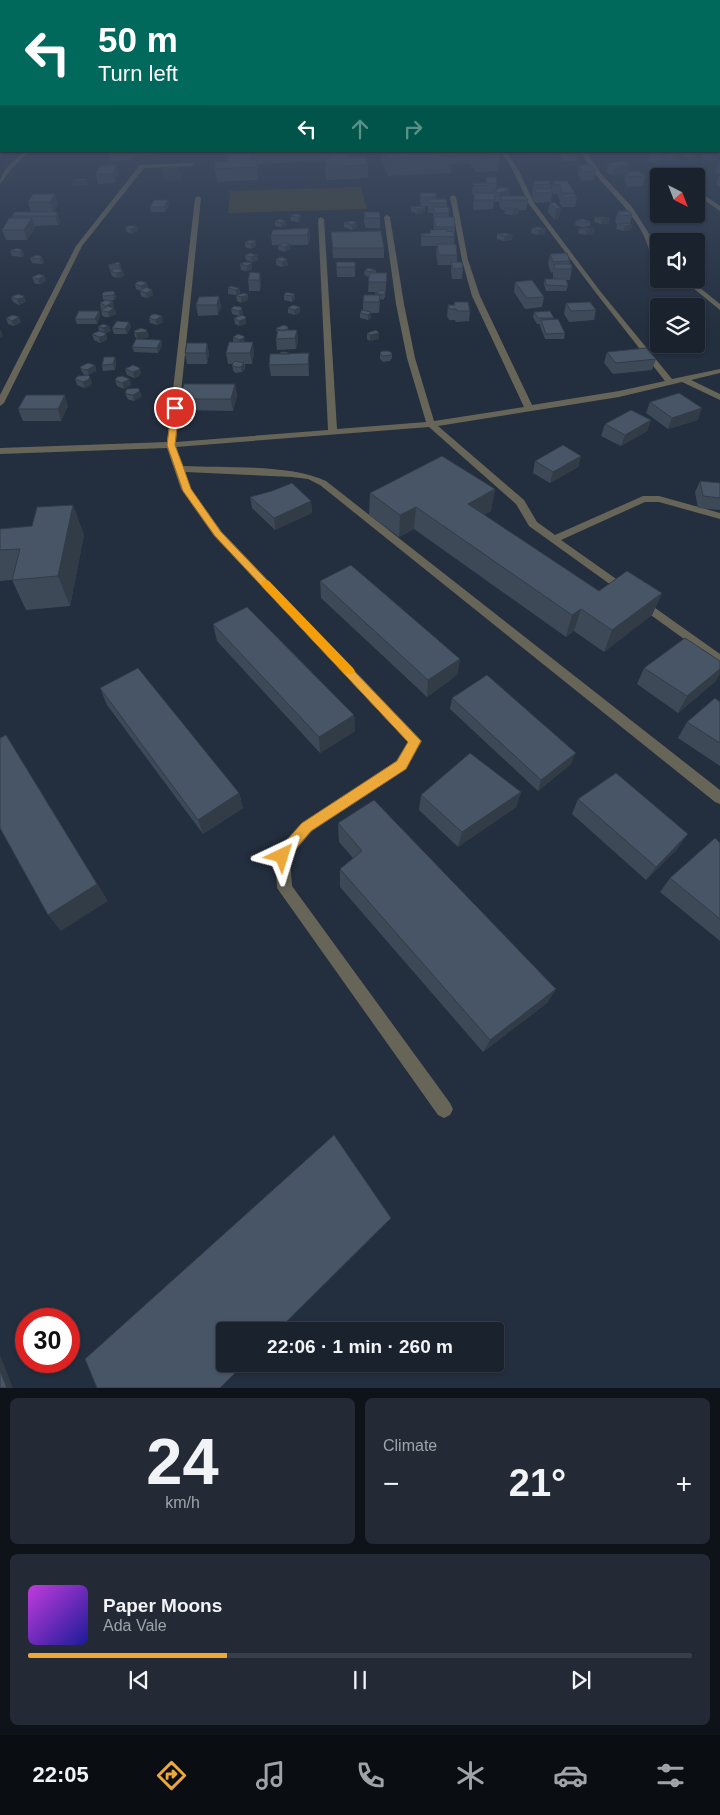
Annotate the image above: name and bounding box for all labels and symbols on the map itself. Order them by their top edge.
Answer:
north arrow [650,168,705,222]
pin [154,387,196,429]
position arrow [255,829,307,881]
speed limit sign: 30 [15,1308,80,1373]

